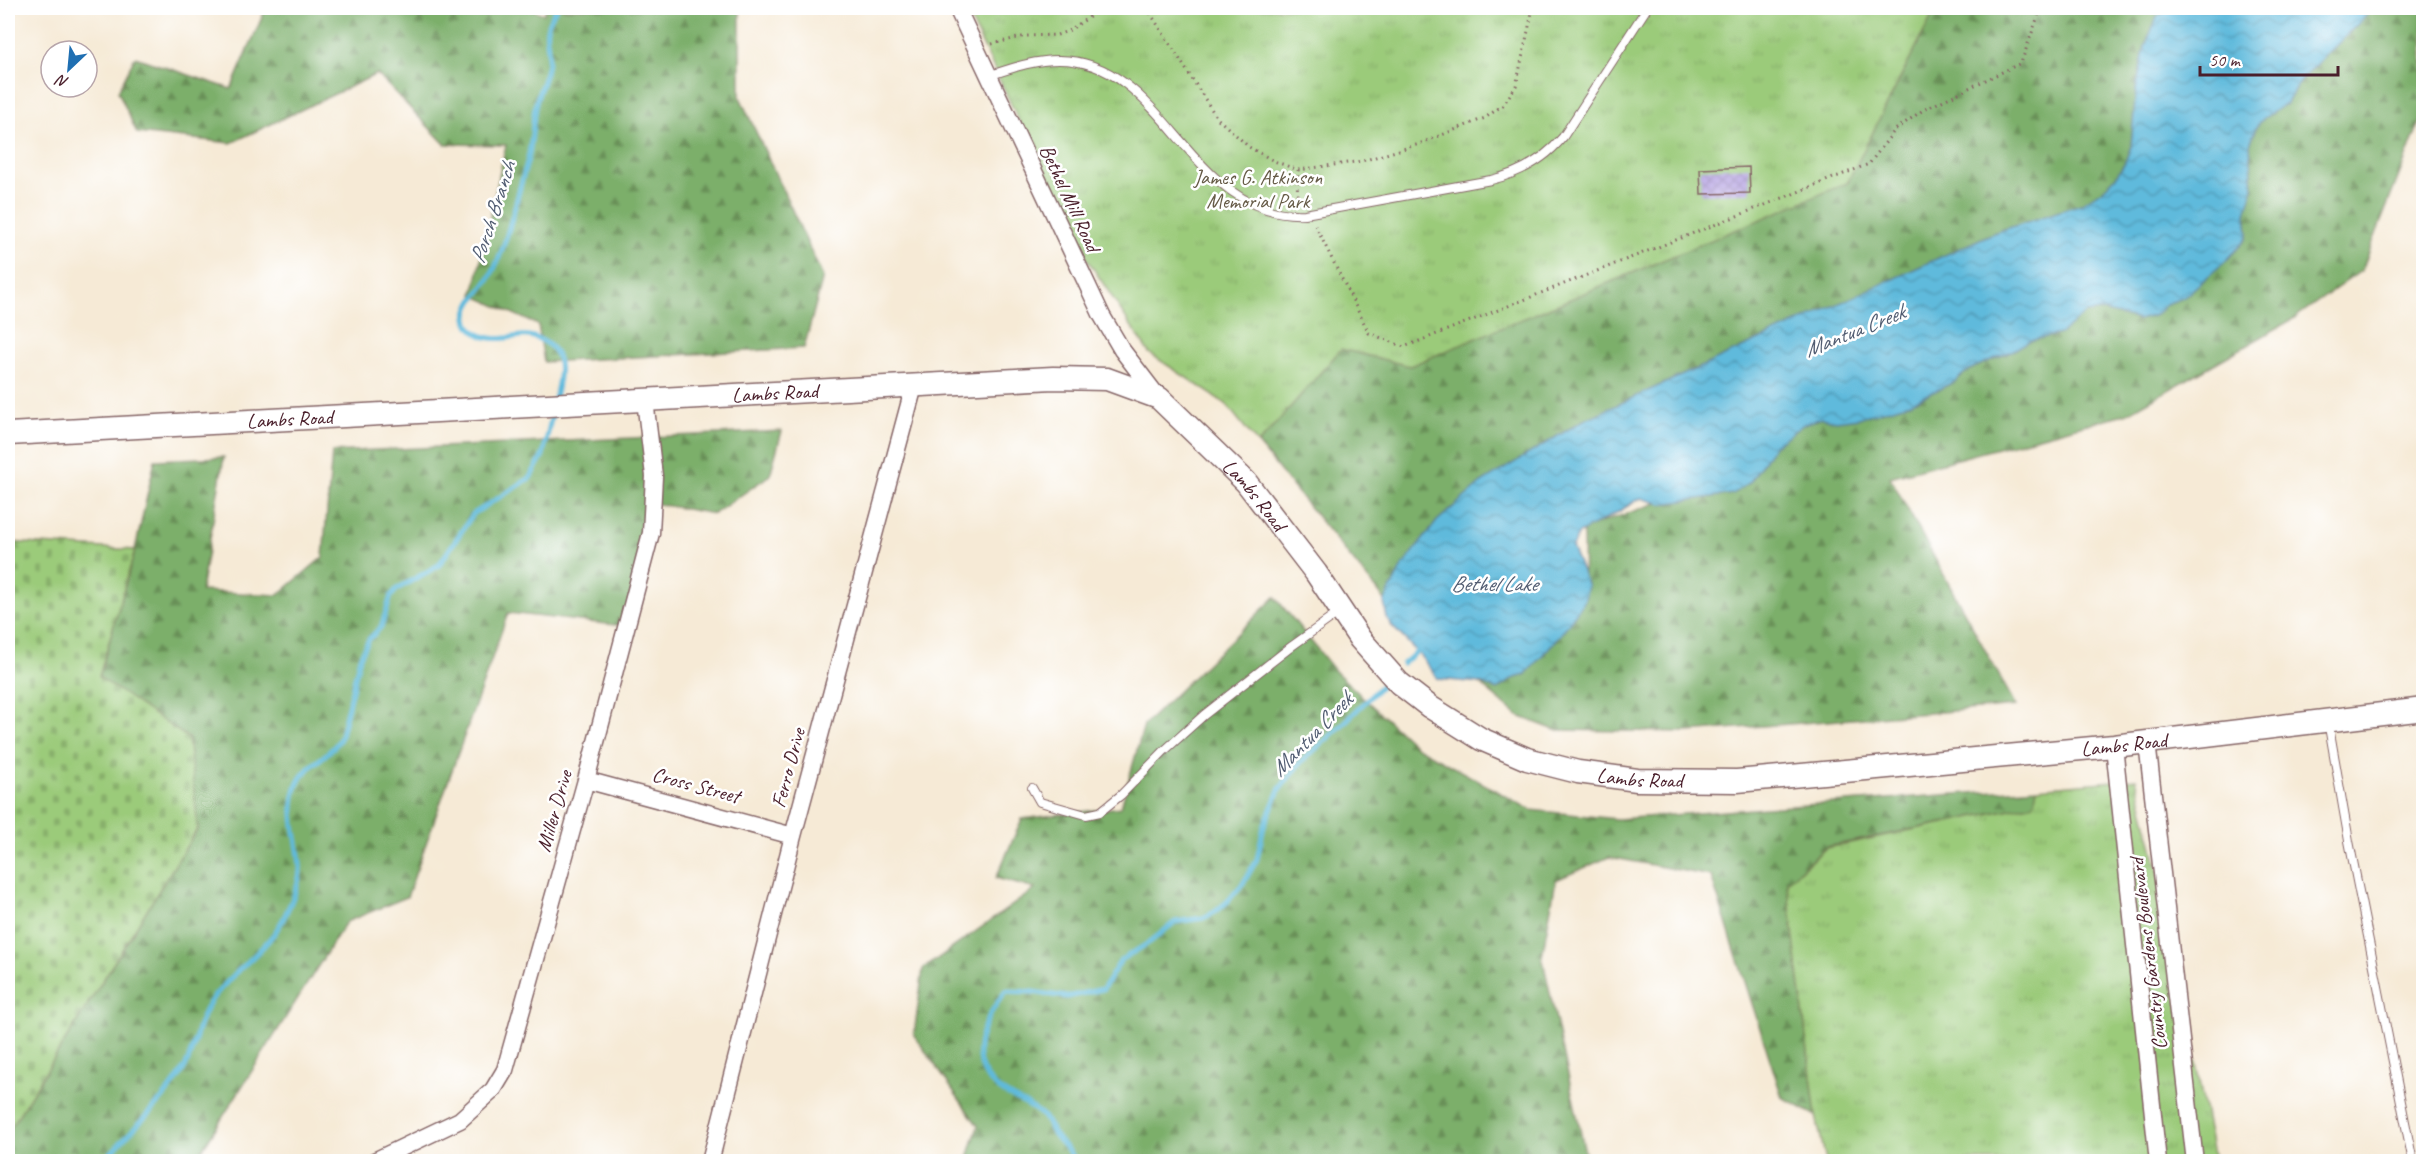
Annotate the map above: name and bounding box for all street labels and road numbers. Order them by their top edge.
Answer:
street label: Bethel Mill Road [1034,140,1107,258]
street label: Lambs Road [731,377,822,408]
street label: Lambs Road [246,403,337,434]
street label: Lambs Road [1217,453,1294,539]
street label: Ferro Drive [765,723,812,811]
street label: Lambs Road [2080,726,2172,762]
street label: Cross Street [649,761,746,810]
street label: Lambs Road [1595,762,1686,793]
street label: Miller Drive [530,765,579,855]
street label: Country Gardens Boulevard [2123,854,2173,1051]

